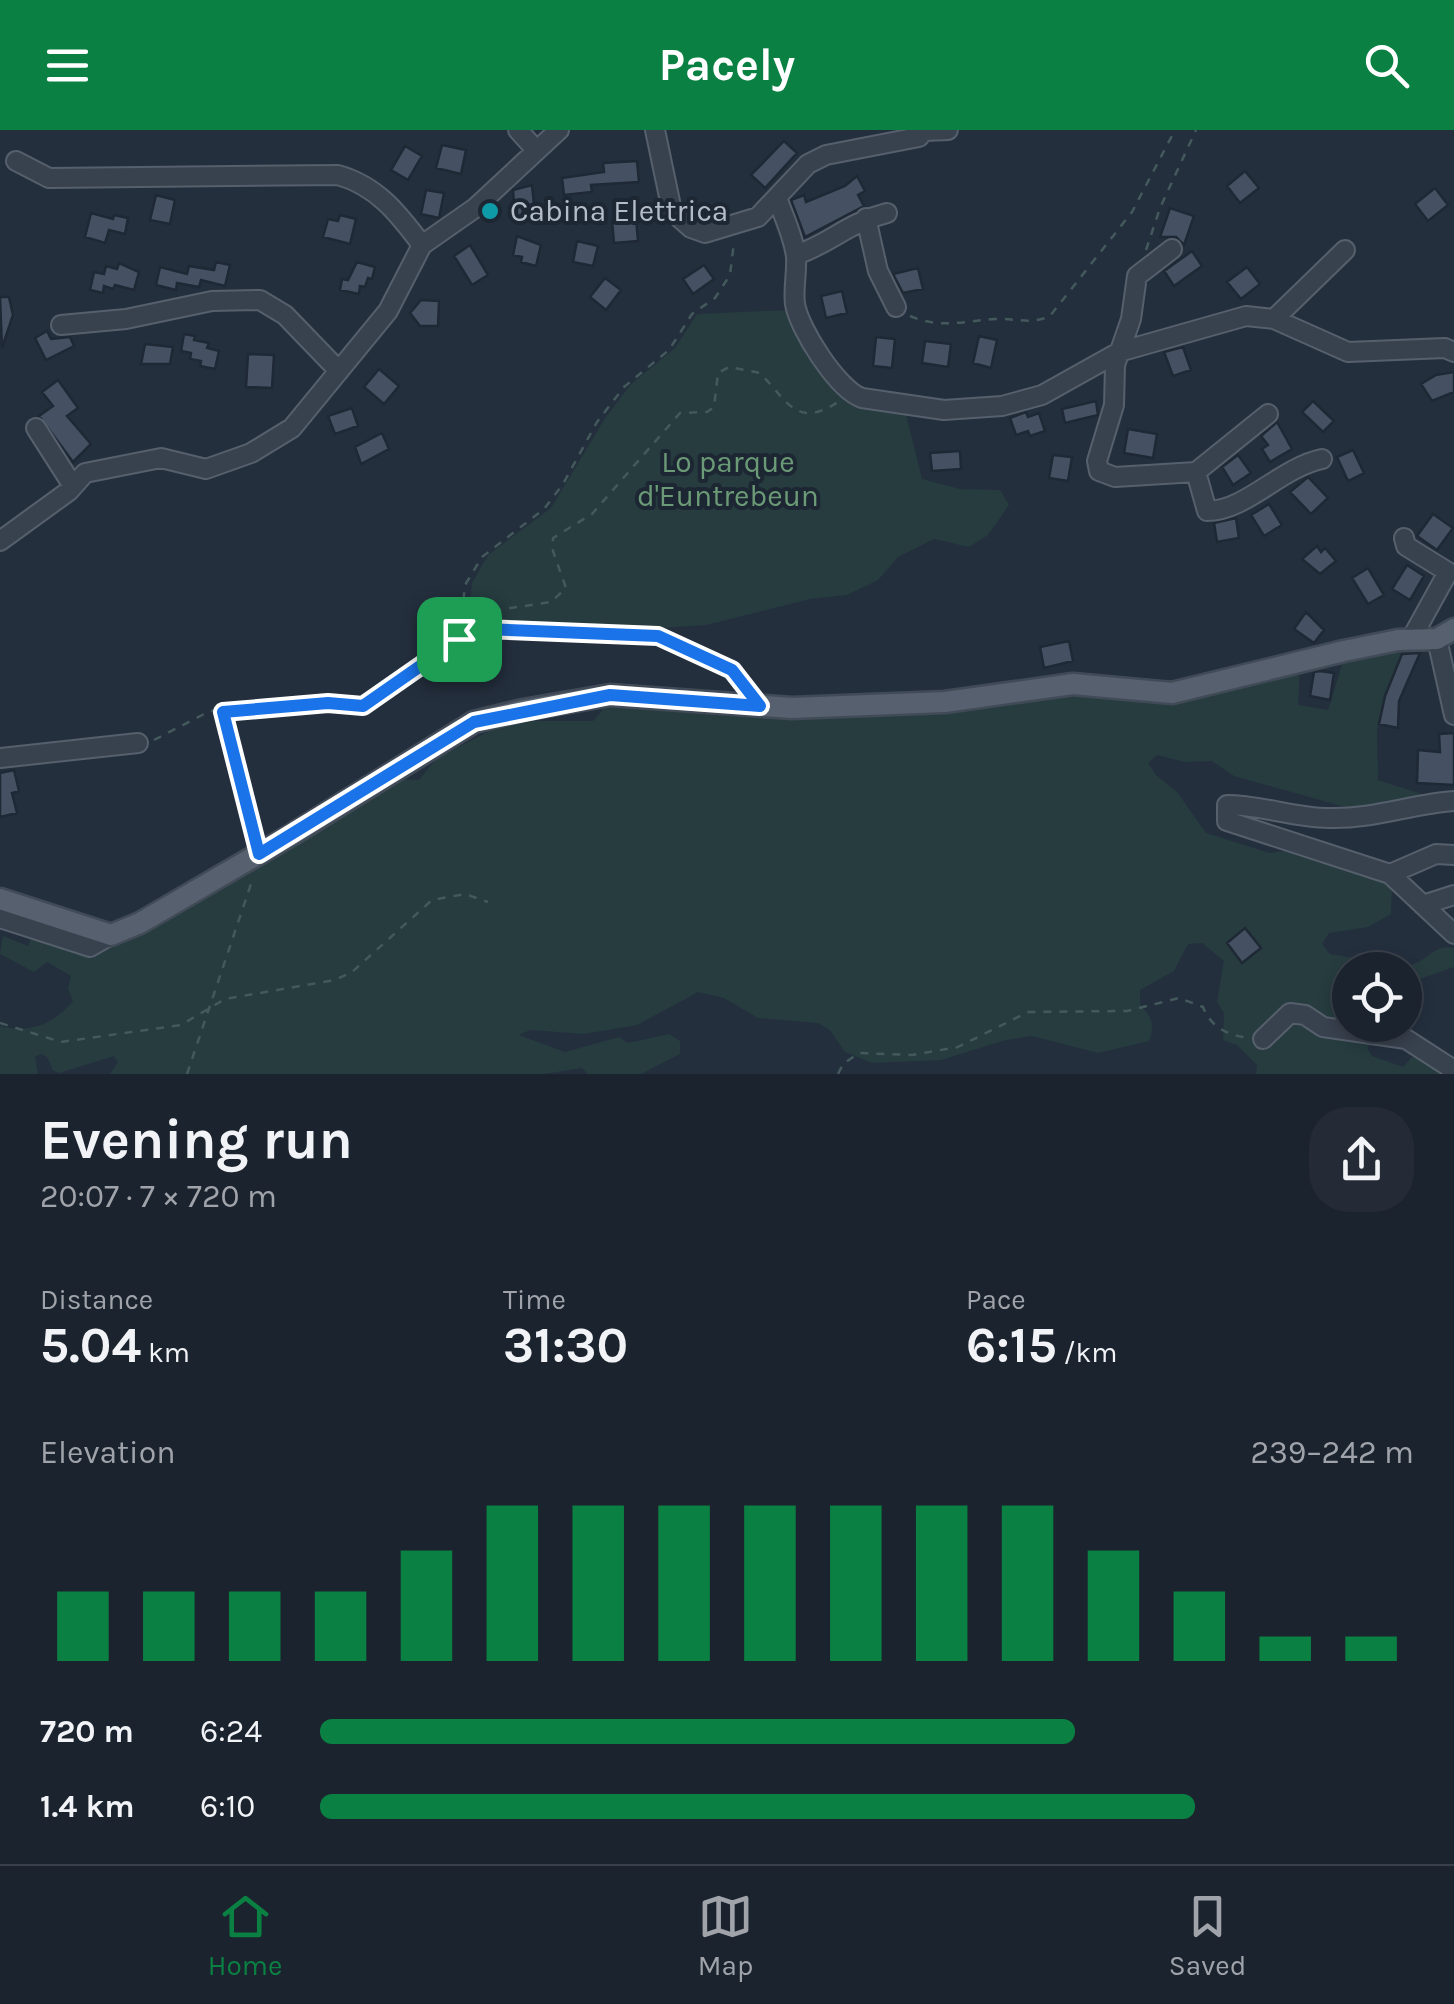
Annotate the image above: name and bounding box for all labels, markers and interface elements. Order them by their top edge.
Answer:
icon: menu [40,38,95,93]
icon: search [1359,38,1414,93]
text: Pacely [659,39,795,91]
place label: Cabina Elettrica [510,193,728,229]
marker: Cabina Elettrica [479,200,501,222]
park label: Lo parque d'Euntrebeun [637,444,819,514]
pin [417,597,502,682]
icon: arrive [432,612,487,667]
map controls [1332,952,1422,1042]
button: locate [1332,952,1422,1042]
button: share [1309,1107,1414,1212]
text: Evening run [40,1108,353,1172]
text: 20:07 · 7 × 720 m [40,1178,277,1215]
text: Distance [40,1283,153,1316]
text: Time [503,1283,566,1316]
text: Pace [966,1283,1026,1316]
text: 5.04 [40,1316,141,1375]
text: 31:30 [503,1316,628,1375]
text: 6:15 [966,1316,1057,1375]
text: km [141,1336,190,1369]
text: /km [1057,1336,1117,1369]
text: Elevation [40,1434,175,1471]
text: 239–242 m [1250,1434,1414,1471]
text: 720 m [40,1713,134,1750]
text: 6:24 [200,1713,262,1750]
text: 1.4 km [40,1788,135,1825]
text: 6:10 [200,1788,255,1825]
tab: Home [208,1889,282,1982]
tab: Map [698,1889,753,1982]
tab: Saved [1169,1889,1246,1982]

